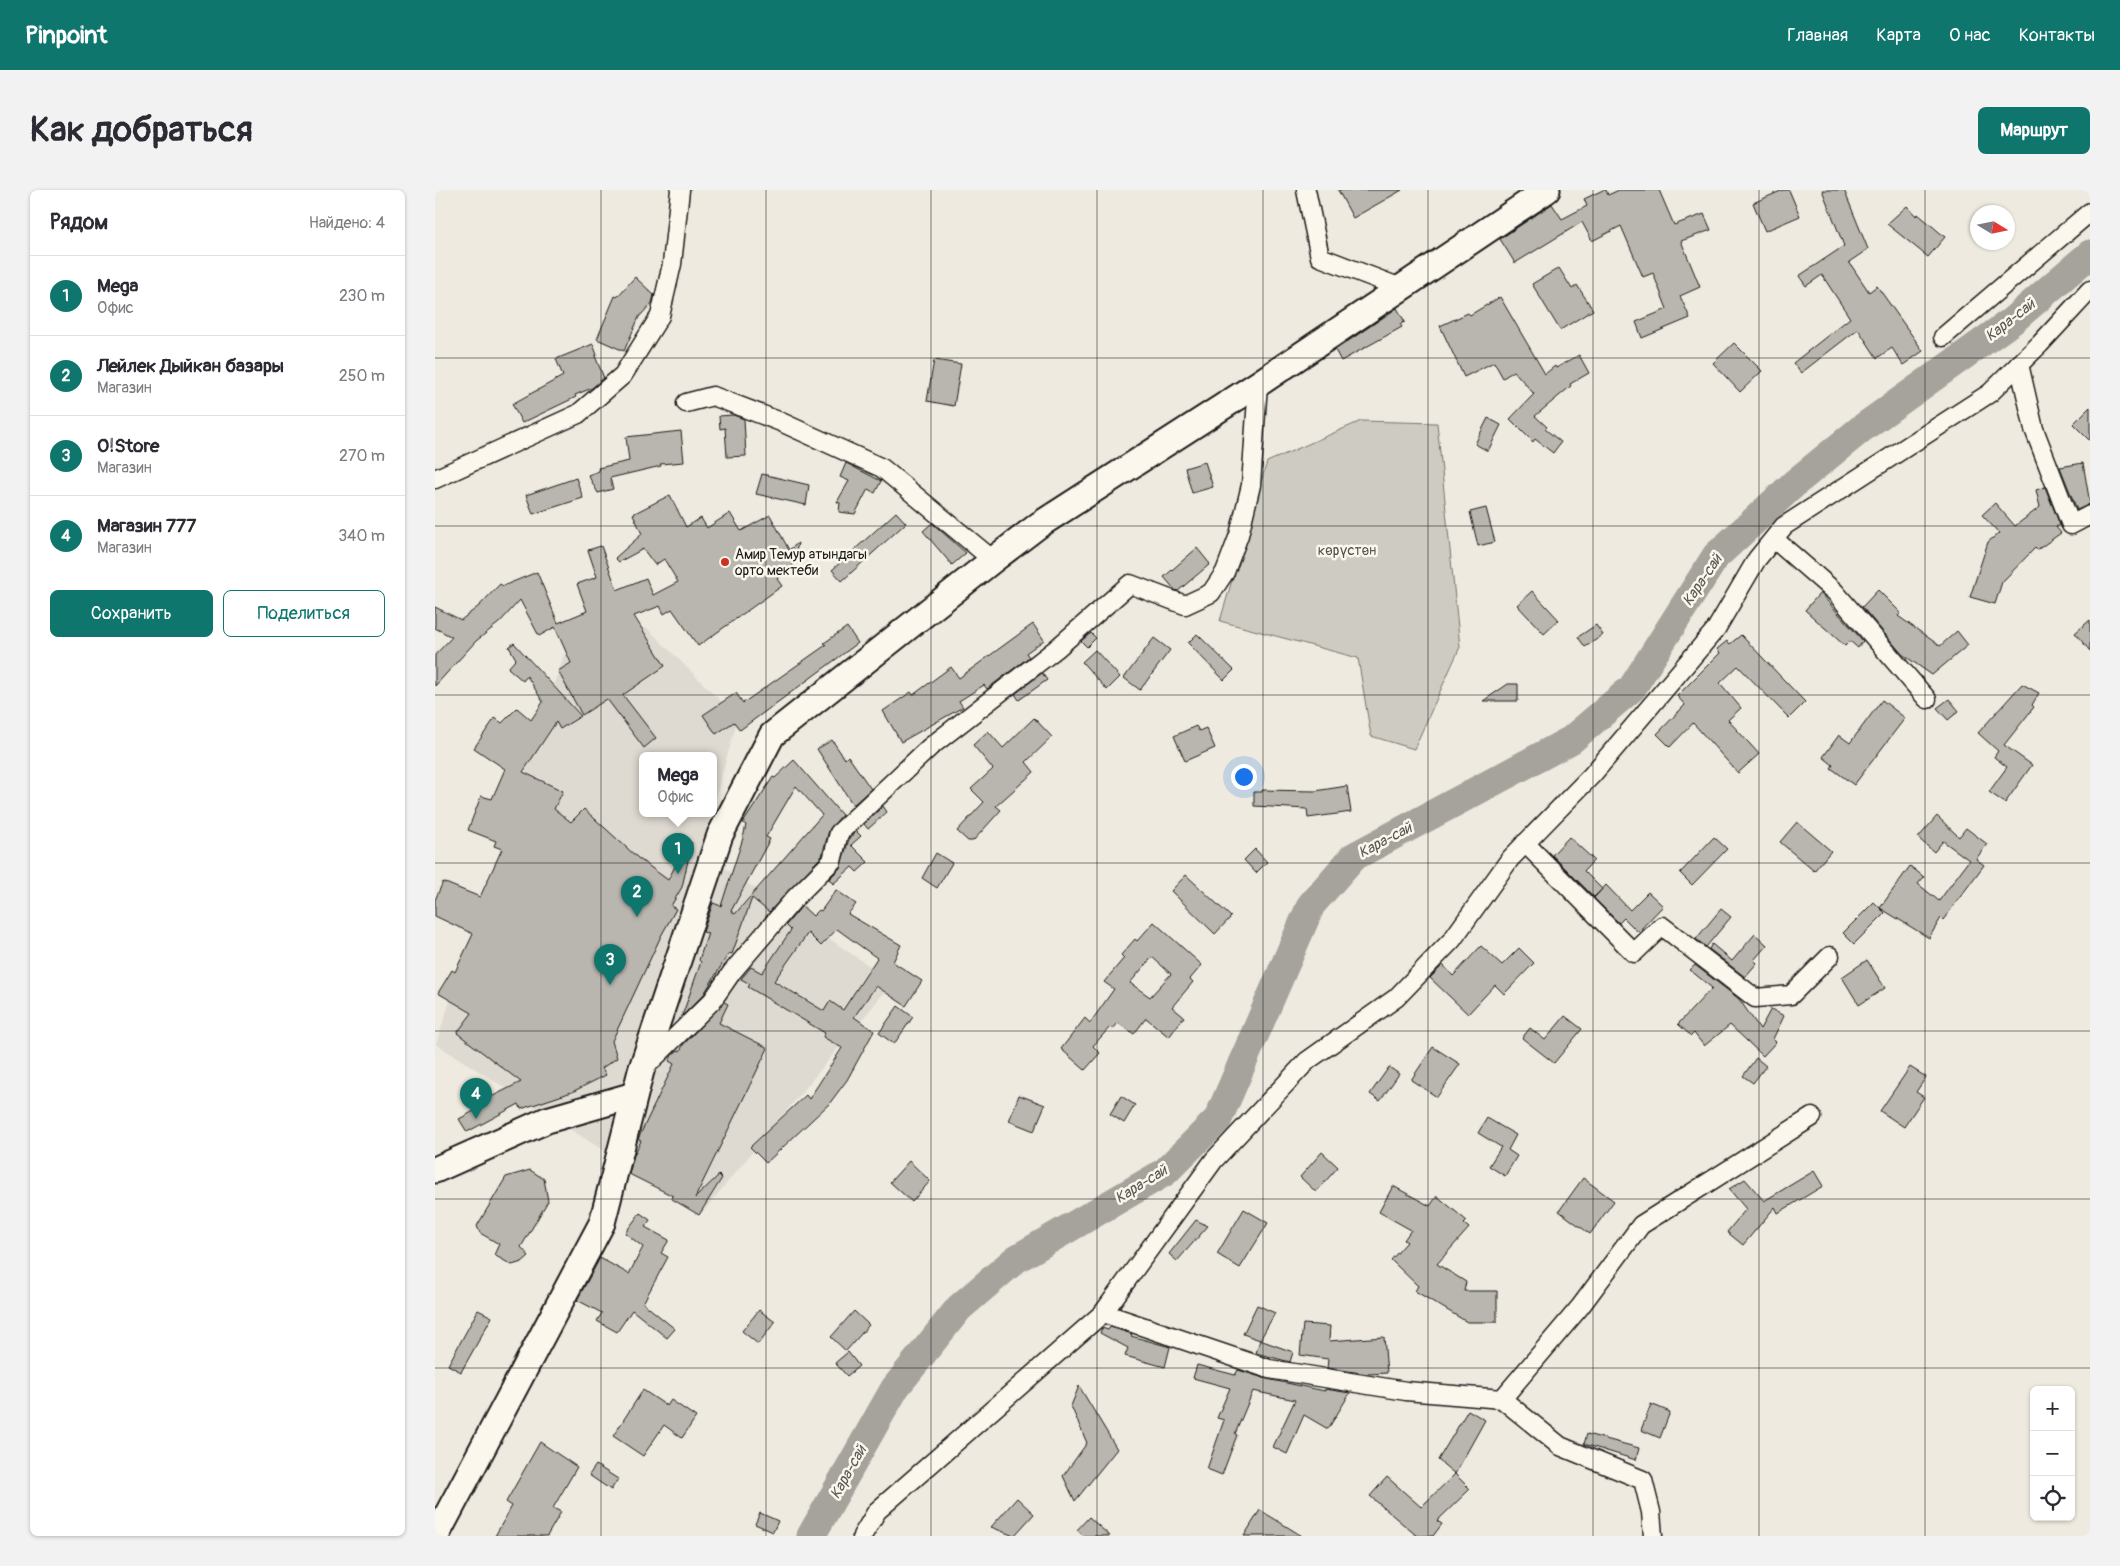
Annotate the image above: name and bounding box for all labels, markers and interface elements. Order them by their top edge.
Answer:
text: Pinpoint [25,21,107,50]
text: Главная [1787,24,1848,47]
text: Карта [1876,24,1921,47]
text: О нас [1949,24,1991,47]
text: Контакты [2019,24,2095,47]
button: Маршрут [1978,107,2090,154]
text: Как добраться [30,108,253,152]
north arrow [1970,205,2015,250]
text: Рядом [50,209,108,236]
text: Найдено: 4 [309,213,385,233]
text: Mega [97,274,138,298]
text: 1 [63,286,69,306]
text: 230 m [339,286,385,306]
water label: Кара-сай [1982,294,2040,346]
text: Офис [97,298,134,318]
text: Лейлек Дыйкан базары [97,354,284,378]
text: 2 [62,366,70,386]
text: 250 m [339,366,385,386]
text: Магазин [97,378,152,398]
text: O!Store [97,434,159,458]
text: 3 [62,446,70,466]
text: 270 m [339,446,385,466]
text: Магазин [97,458,152,478]
text: Магазин 777 [97,514,196,538]
text: 4 [61,526,71,546]
text: 340 m [338,526,385,546]
text: Магазин [97,538,152,558]
park label: көрүстөн [1318,542,1376,559]
place label: Амир Темур атындагы орто мектеби [735,546,867,579]
water label: Кара-сай [1678,550,1727,610]
marker: Амир Темур атындагы орто мектеби [719,556,731,568]
button: Сохранить [50,590,213,637]
button: Поделиться [223,590,385,637]
popup [639,752,717,817]
text: Mega [657,763,699,787]
your location [1231,764,1257,790]
text: Офис [657,787,694,807]
water label: Кара-сай [1355,818,1417,862]
pin: 1 [662,833,694,874]
pin: 2 [621,876,653,917]
pin: 3 [594,944,626,985]
pin: 4 [460,1078,492,1119]
water label: Кара-сай [1112,1160,1172,1208]
map controls [2030,1386,2075,1521]
button: + [2030,1386,2075,1431]
button: − [2030,1431,2075,1476]
water label: Кара-сай [826,1441,872,1502]
button: locate [2030,1476,2075,1521]

